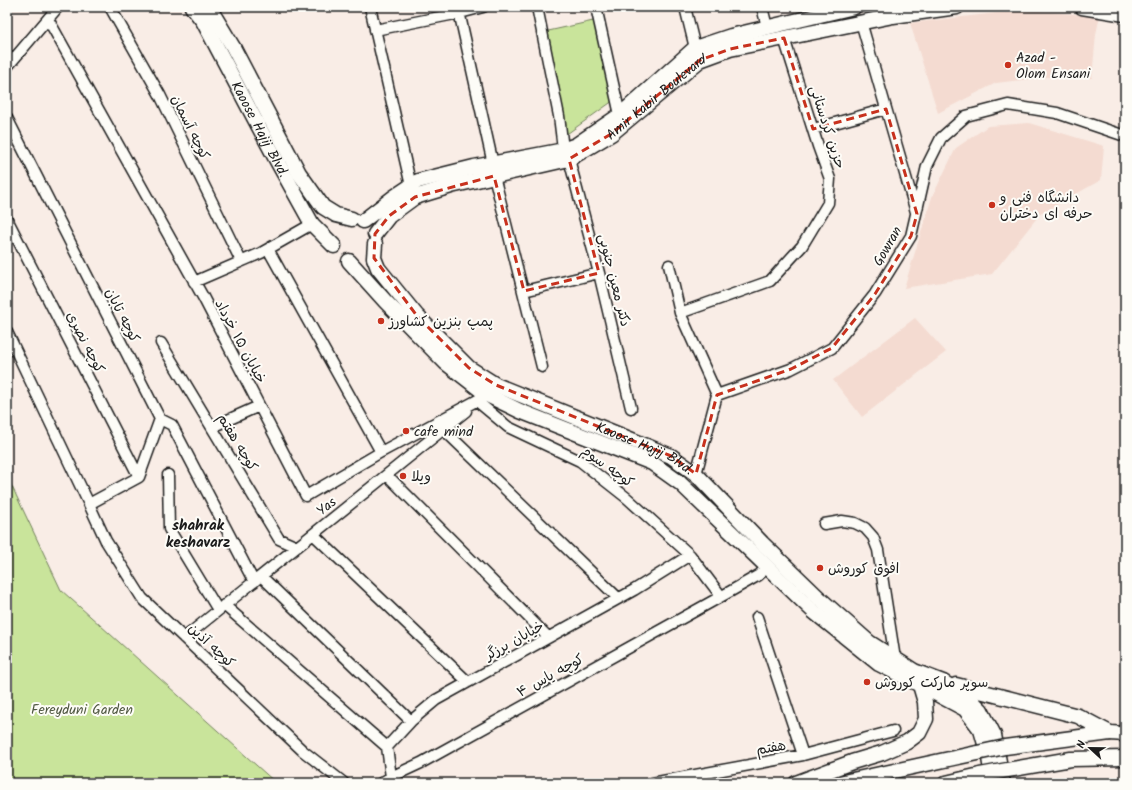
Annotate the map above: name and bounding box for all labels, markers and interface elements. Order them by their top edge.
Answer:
place label: Azad - Olom Ensani [1016,47,1091,85]
street label: Amir Kabir Boulevard [601,48,710,146]
marker: Azad - Olom Ensani [1003,60,1013,70]
street label: Kaoose Hajij Blvd. [225,77,294,182]
street label: حزین کردستانی [803,83,851,172]
street label: کوچه آسمان [165,91,215,164]
place label: دانشگاه فنی و حرفه ای دختران [999,187,1092,225]
marker: دانشگاه فنی و حرفه ای دختران [987,200,997,210]
street label: Gowran [868,222,908,271]
street label: دکتر معین جنوبی [592,231,636,329]
street label: کوچه تابان [99,284,145,347]
street label: خیابان ۱۵ خرداد [209,295,272,388]
street label: کوچه نصری [60,308,110,377]
place label: پمپ بنزین کشاورز [388,311,493,333]
marker: پمپ بنزین کشاورز [376,316,386,326]
street label: کوچه هفتم [211,409,263,476]
street label: Kaoose Hajij Blvd. [592,417,698,481]
place label: cafe mind [414,421,474,443]
marker: cafe mind [401,426,411,436]
street label: کوچه سوم [576,440,638,494]
place label: ویلا [411,466,431,488]
marker: ویلا [398,471,408,481]
street label: Yas [312,492,342,522]
district label: shahrak keshavarz [166,514,230,555]
place label: افوق کوروش [828,558,899,580]
marker: افوق کوروش [815,563,825,573]
street label: خیابان برزگر [480,615,548,667]
street label: کوچه آذین [183,618,240,673]
street label: کوچه یاس ۴ [513,648,588,703]
place label: سوپر مارکت کوروش [875,672,988,694]
marker: سوپر مارکت کوروش [862,677,872,687]
park label: Fereyduni Garden [31,699,133,721]
north arrow [1070,728,1110,768]
street label: هفتم [754,735,788,761]
text: N [1072,738,1091,751]

